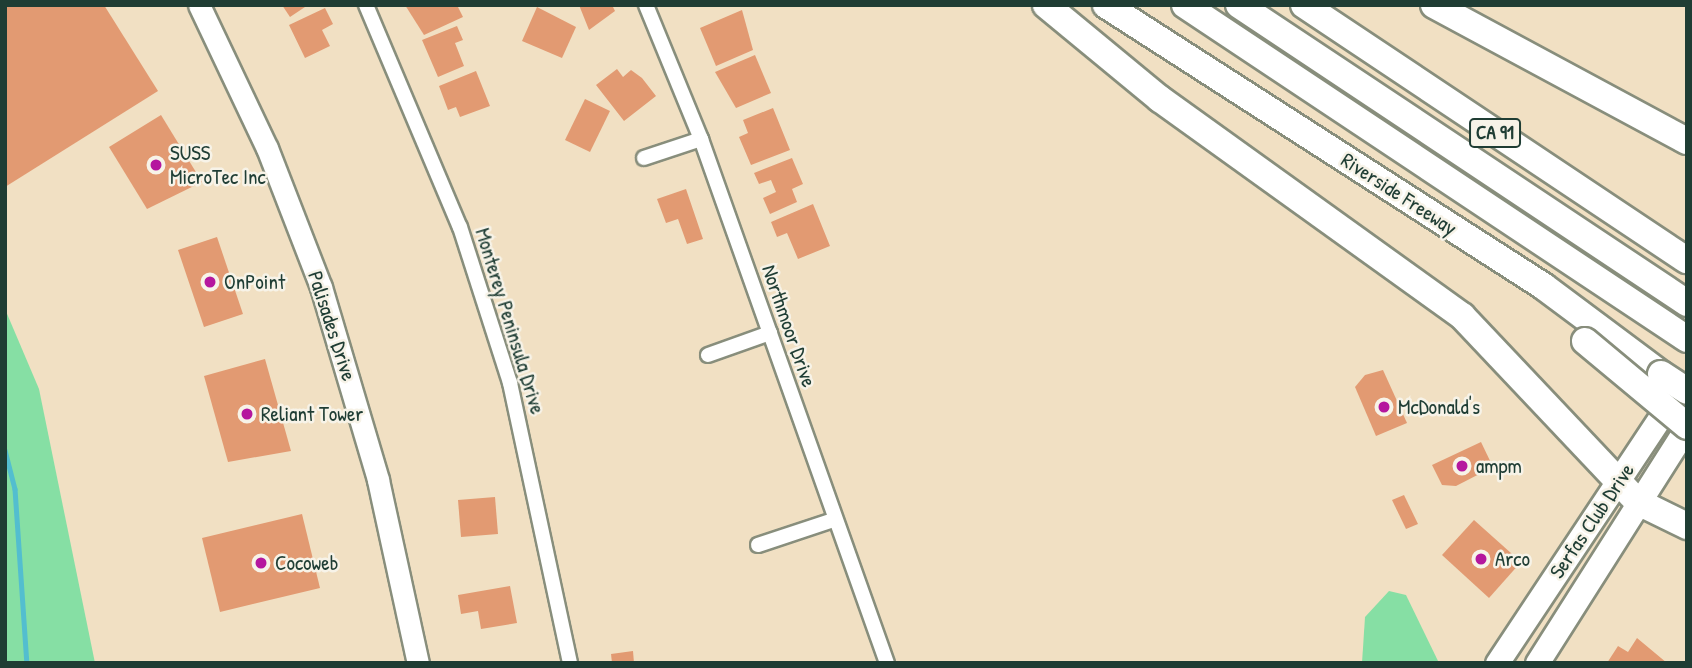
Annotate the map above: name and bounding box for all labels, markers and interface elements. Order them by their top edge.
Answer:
road number: CA 91 [1469,118,1521,148]
place label: SUSS MicroTec Inc [170,140,266,190]
street label: Riverside Freeway [1336,147,1462,241]
marker: SUSS MicroTec Inc [148,157,164,173]
street label: Monterey Peninsula Drive [470,225,550,417]
street label: Northmoor Drive [756,262,822,390]
street label: Palisades Drive [302,268,362,384]
place label: OnPoint [224,269,285,295]
marker: OnPoint [202,274,218,290]
place label: McDonald's [1398,394,1480,420]
marker: McDonald's [1376,399,1392,415]
place label: Reliant Tower [261,401,363,427]
marker: Reliant Tower [239,406,255,422]
place label: ampm [1476,453,1522,479]
marker: ampm [1454,458,1470,474]
street label: Serfas Club Drive [1544,459,1640,583]
place label: Arco [1495,546,1530,572]
place label: Cocoweb [275,550,338,576]
marker: Arco [1473,551,1489,567]
marker: Cocoweb [253,555,269,571]

